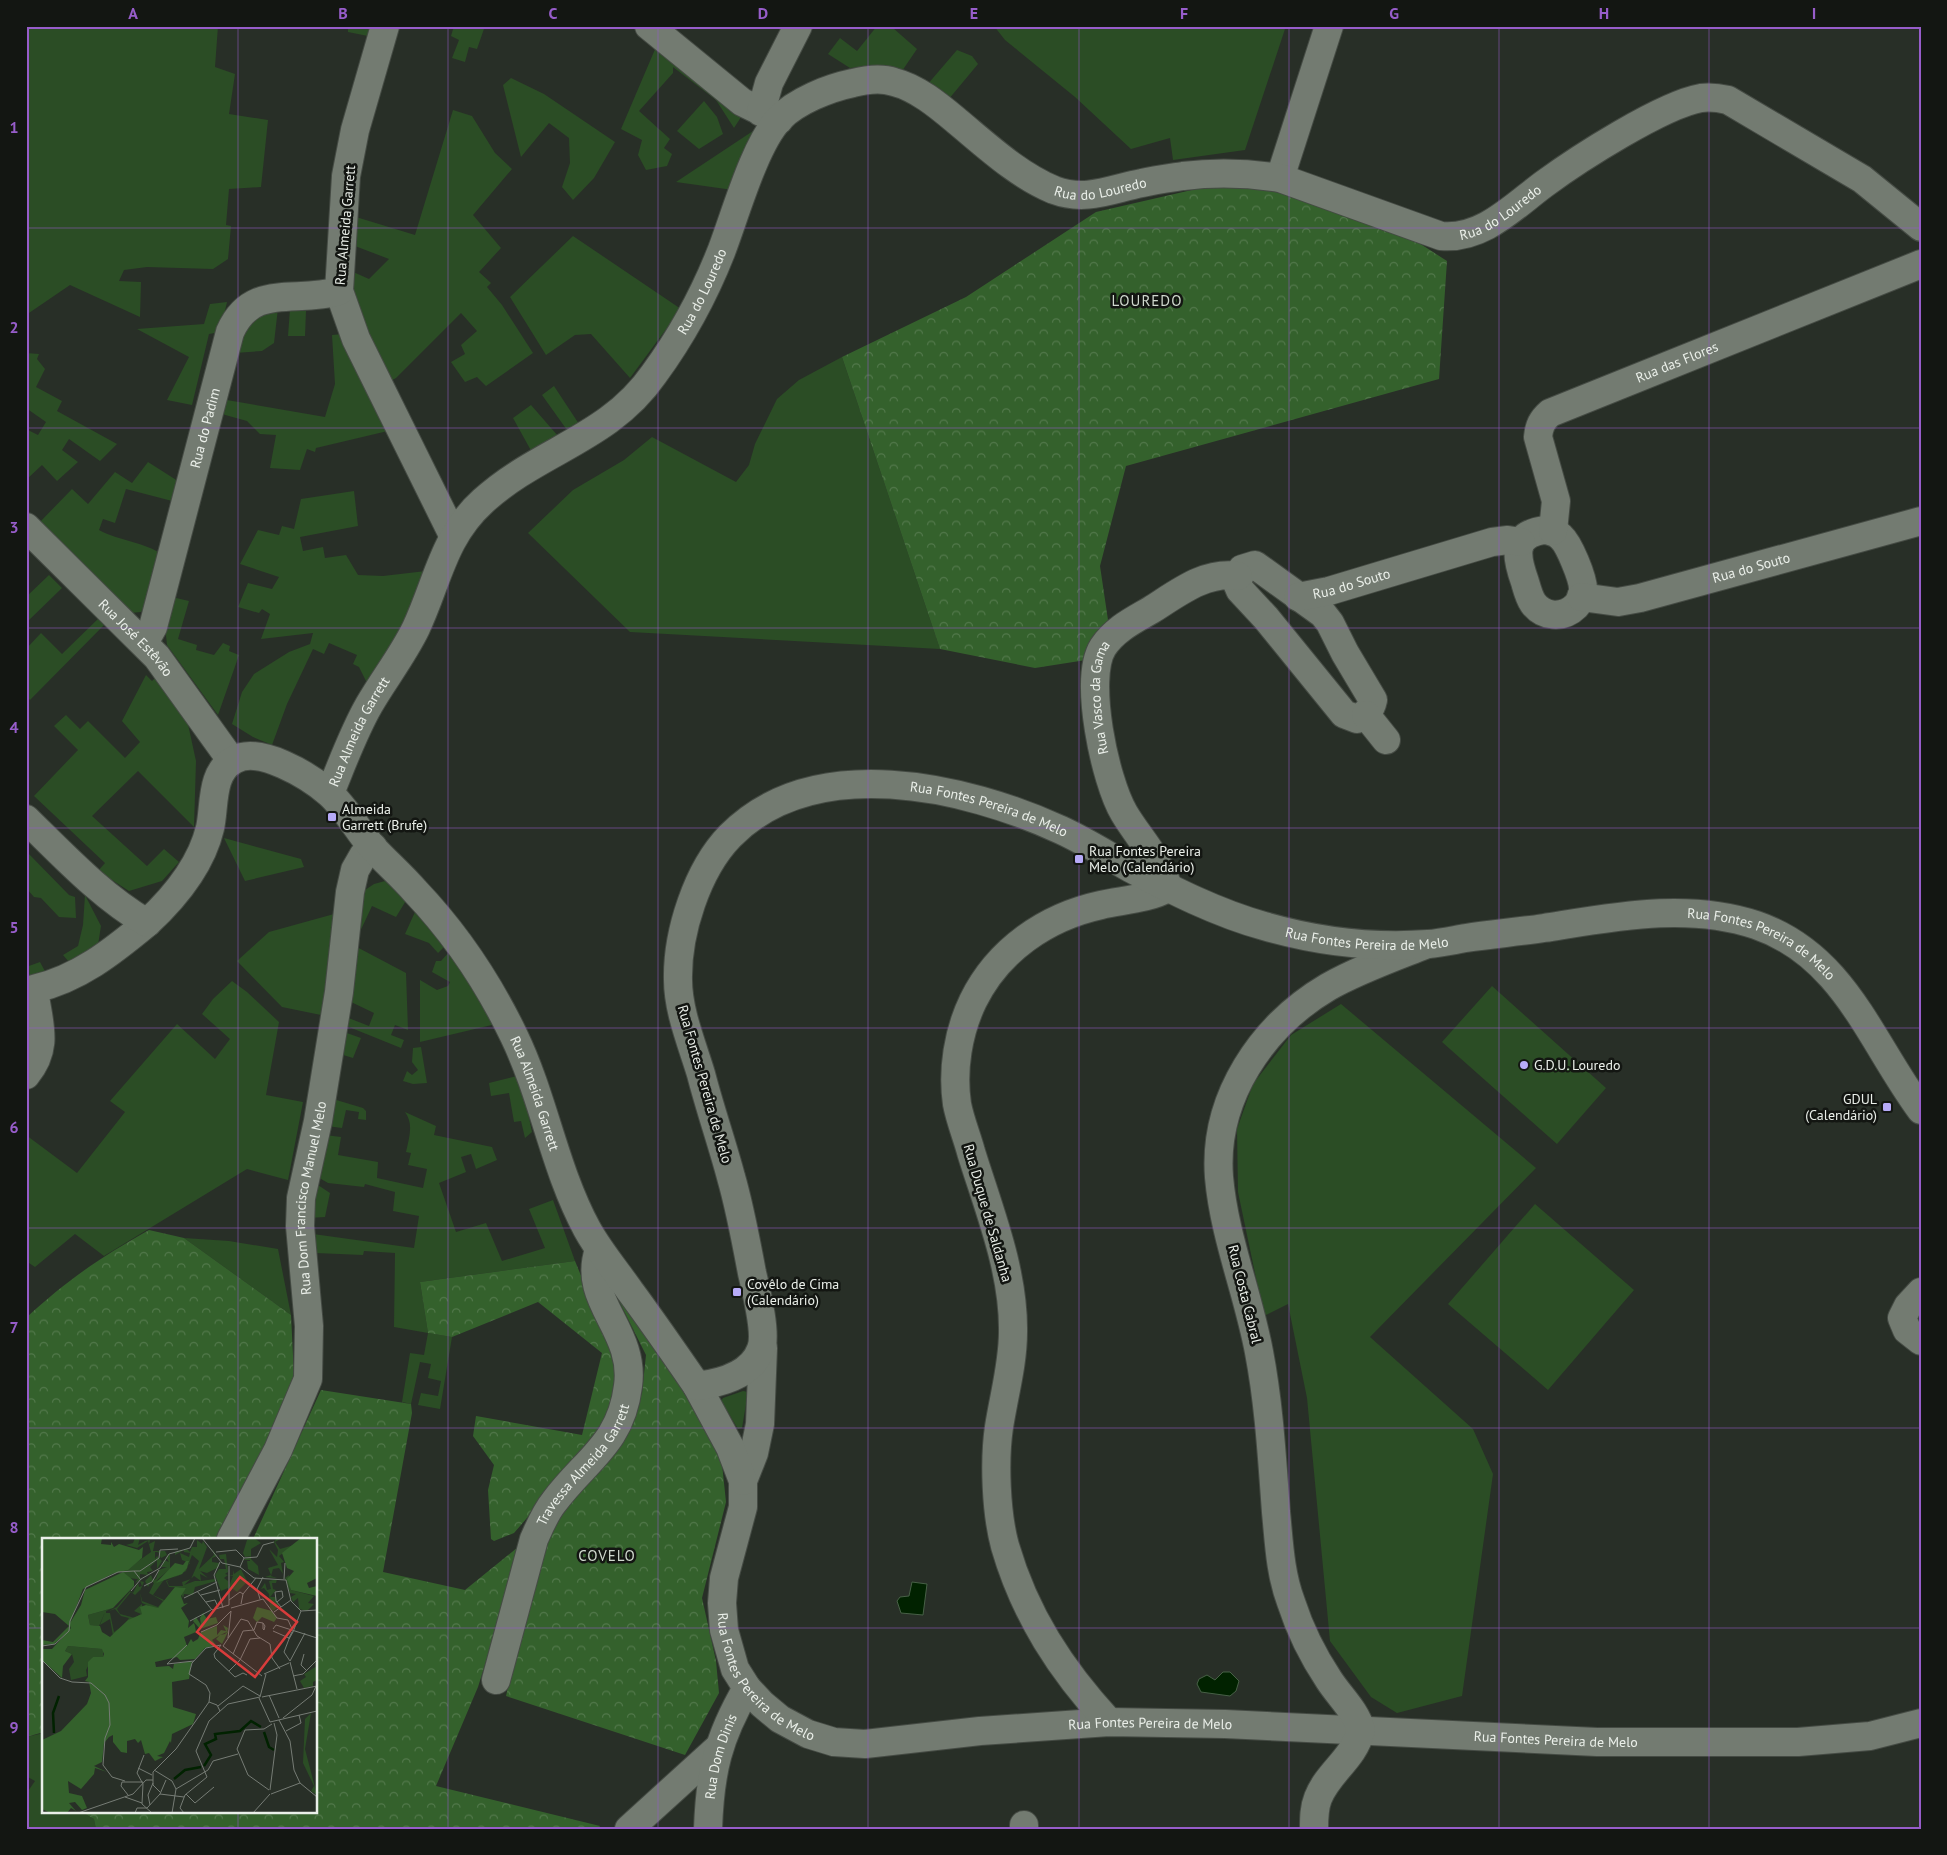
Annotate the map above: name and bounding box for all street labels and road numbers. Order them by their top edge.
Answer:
street label: Rua Almeida Garrett [331,164,359,286]
street label: Rua do Louredo [1052,173,1148,204]
street label: Rua do Louredo [1458,180,1545,244]
street label: Rua do Louredo [673,246,730,338]
street label: Rua das Flores [1633,337,1721,387]
street label: Rua do Padim [186,386,224,470]
street label: Rua do Souto [1710,548,1792,587]
street label: Rua do Souto [1311,564,1392,603]
street label: Rua José Estêvão [95,595,177,680]
street label: Rua Vasco da Gama [1086,637,1114,756]
street label: Rua Almeida Garrett [325,673,394,789]
street label: Rua Fontes Pereira de Melo [909,777,1071,841]
street label: Rua Fontes Pereira de Melo [1687,904,1839,984]
street label: Rua Fontes Pereira de Melo [1284,923,1450,954]
street label: Rua Fontes Pereira de Melo [674,1003,736,1165]
street label: Rua Almeida Garrett [506,1033,564,1153]
street label: Rua Dom Francisco Manuel Melo [291,1100,330,1296]
street label: Rua Duque de Saldanha [960,1142,1016,1284]
street label: Rua Costa Cabral [1224,1243,1266,1345]
street label: Travessa Almeida Garrett [532,1401,633,1529]
street label: Rua Fontes Pereira de Melo [714,1612,817,1745]
street label: Rua Dom Dinis [701,1711,741,1800]
street label: Rua Fontes Pereira de Melo [1068,1713,1233,1734]
street label: Rua Fontes Pereira de Melo [1473,1727,1638,1751]

